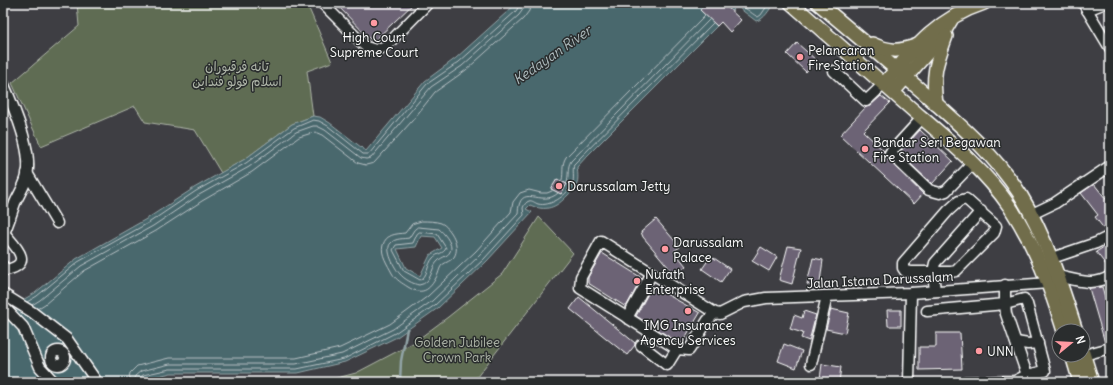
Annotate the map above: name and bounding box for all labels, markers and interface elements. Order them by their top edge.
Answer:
marker: High Court Supreme Court [369,18,379,28]
water label: Kedayan River [509,20,596,89]
place label: High Court Supreme Court [330,29,419,61]
place label: Pelancaran Fire Station [808,42,875,74]
marker: Pelancaran Fire Station [795,52,805,62]
park label: تانه فرقبوران اسلام فولو فنداين [192,58,282,92]
place label: Bandar Seri Begawan Fire Station [873,134,1001,166]
marker: Bandar Seri Begawan Fire Station [860,144,870,154]
place label: Darussalam Jetty [567,178,670,195]
marker: Darussalam Jetty [554,181,564,191]
place label: Darussalam Palace [673,234,744,266]
marker: Darussalam Palace [660,244,670,254]
place label: Nufath Enterprise [645,266,705,298]
street label: Jalan Istana Darussalam [806,268,954,292]
marker: Nufath Enterprise [632,276,642,286]
marker: IMG Insurance Agency Services [683,306,693,316]
place label: IMG Insurance Agency Services [640,317,736,349]
north arrow [1051,323,1091,363]
park label: Golden Jubilee Crown Park [414,334,500,366]
text: N [1073,334,1088,346]
place label: UNN [987,343,1014,360]
marker: UNN [974,346,984,356]

